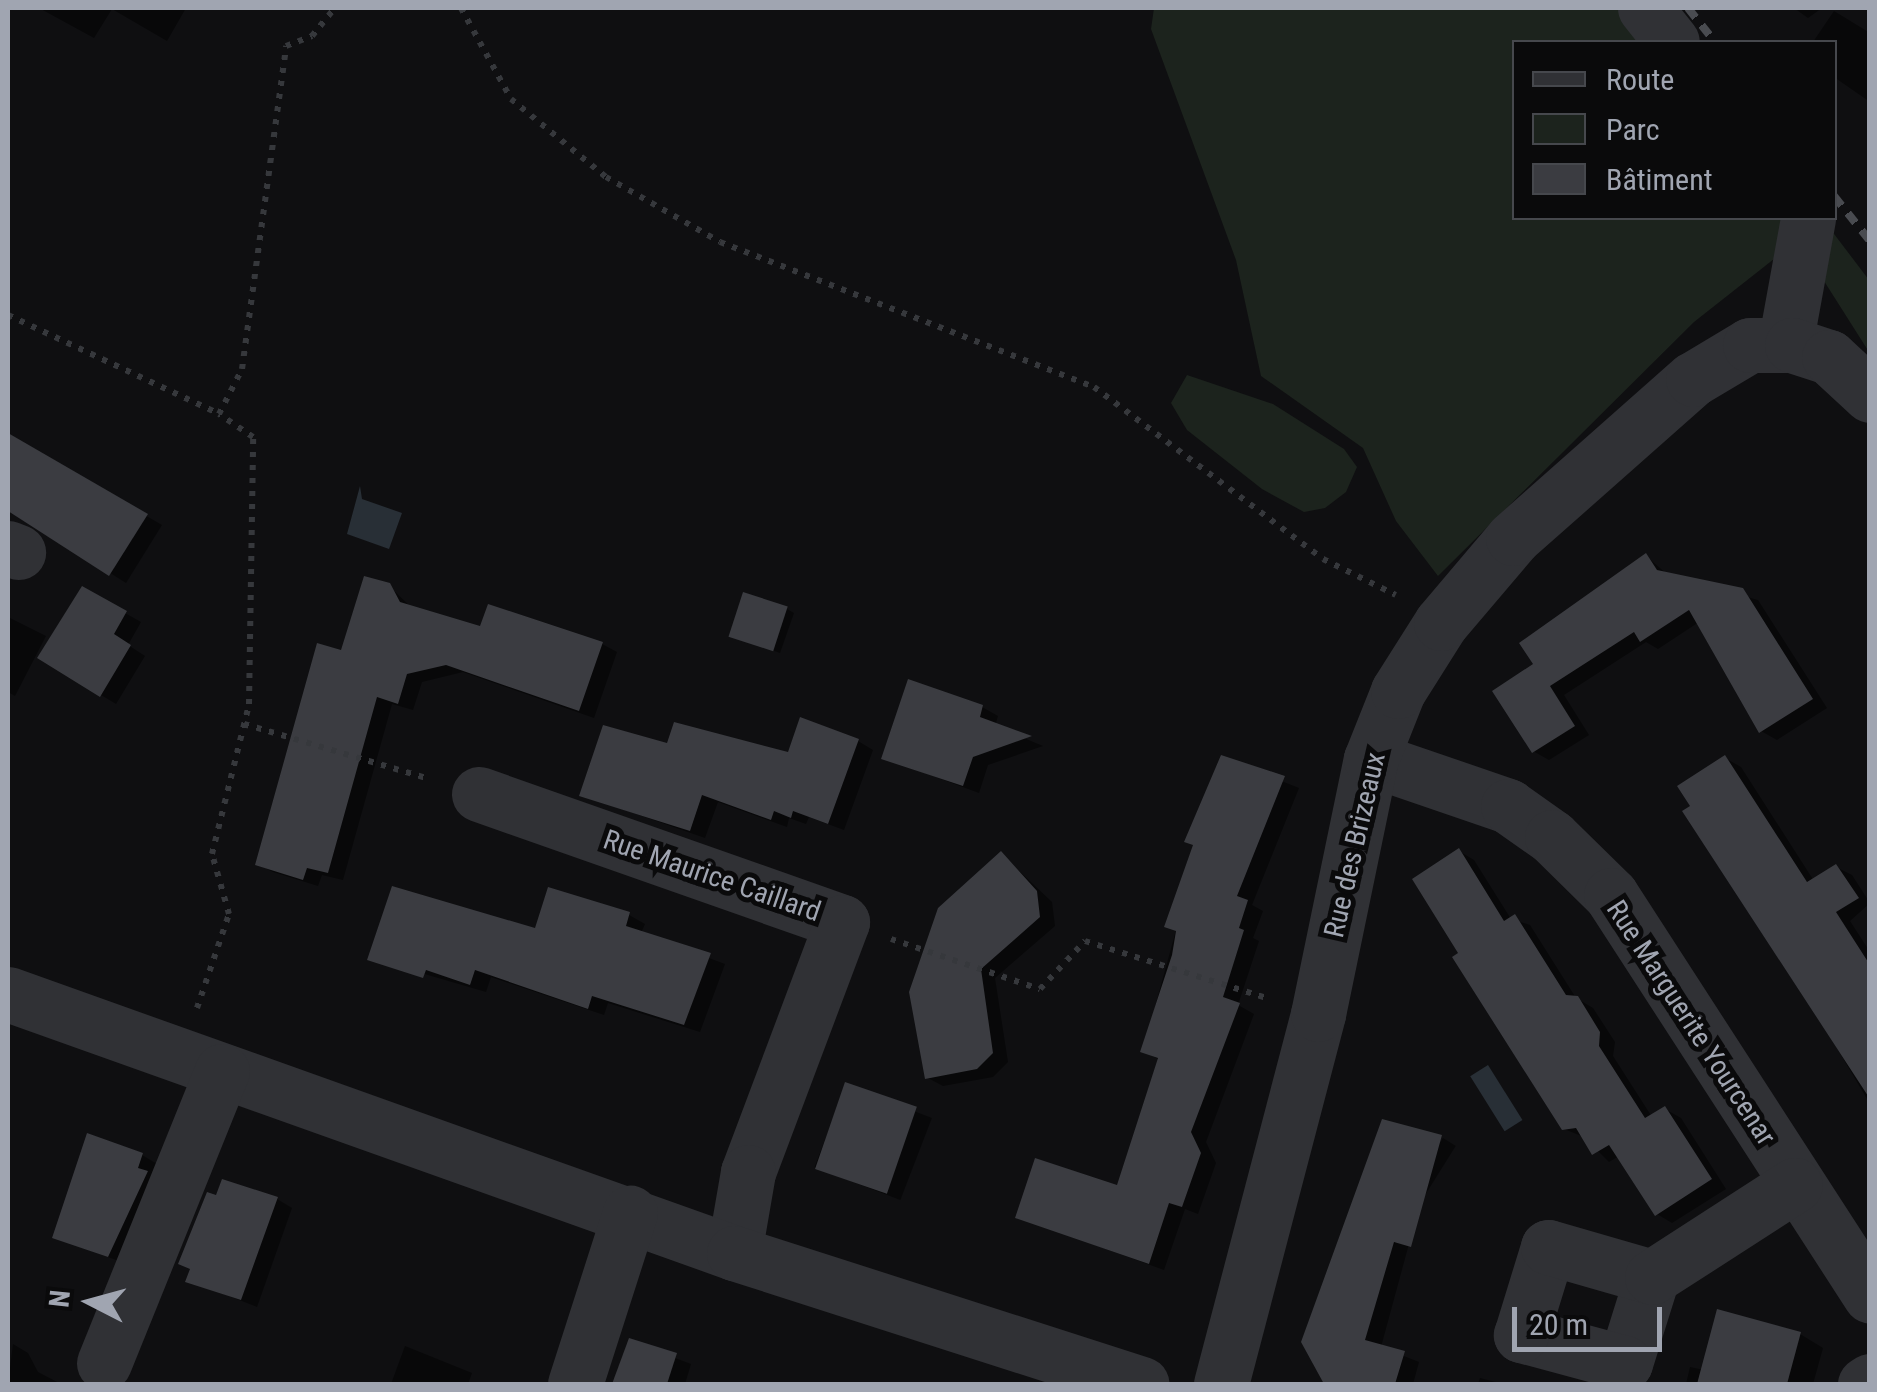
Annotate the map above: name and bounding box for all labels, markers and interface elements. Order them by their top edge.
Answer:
legend [1512,40,1837,220]
text: Route [1606,62,1674,97]
text: Parc [1606,112,1660,147]
text: Bâtiment [1606,162,1713,197]
street label: Rue des Brizeaux [1317,749,1393,941]
street label: Rue Maurice Caillard [599,823,825,929]
street label: Rue Marguerite Yourcenar [1599,894,1783,1152]
north arrow [40,1252,140,1352]
scale bar [1517,1287,1667,1349]
text: N [42,1289,77,1309]
text: 20 m [1529,1307,1588,1342]

